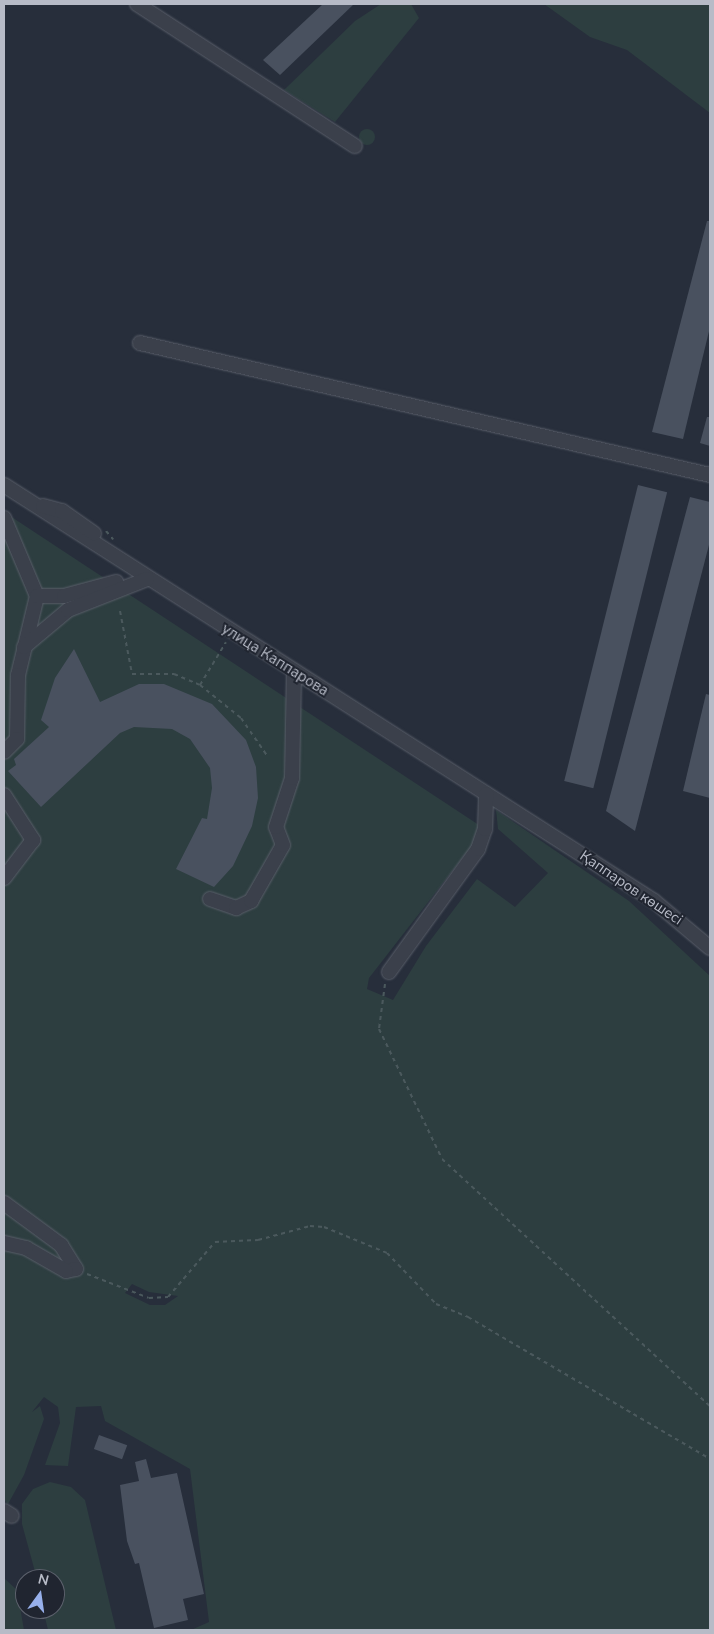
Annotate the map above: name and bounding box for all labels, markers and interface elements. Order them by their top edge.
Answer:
street label: улица Каппарова [218,620,332,700]
street label: Қаппаров көшесі [576,847,686,929]
north arrow [15,1569,65,1619]
text: N [36,1569,51,1590]

